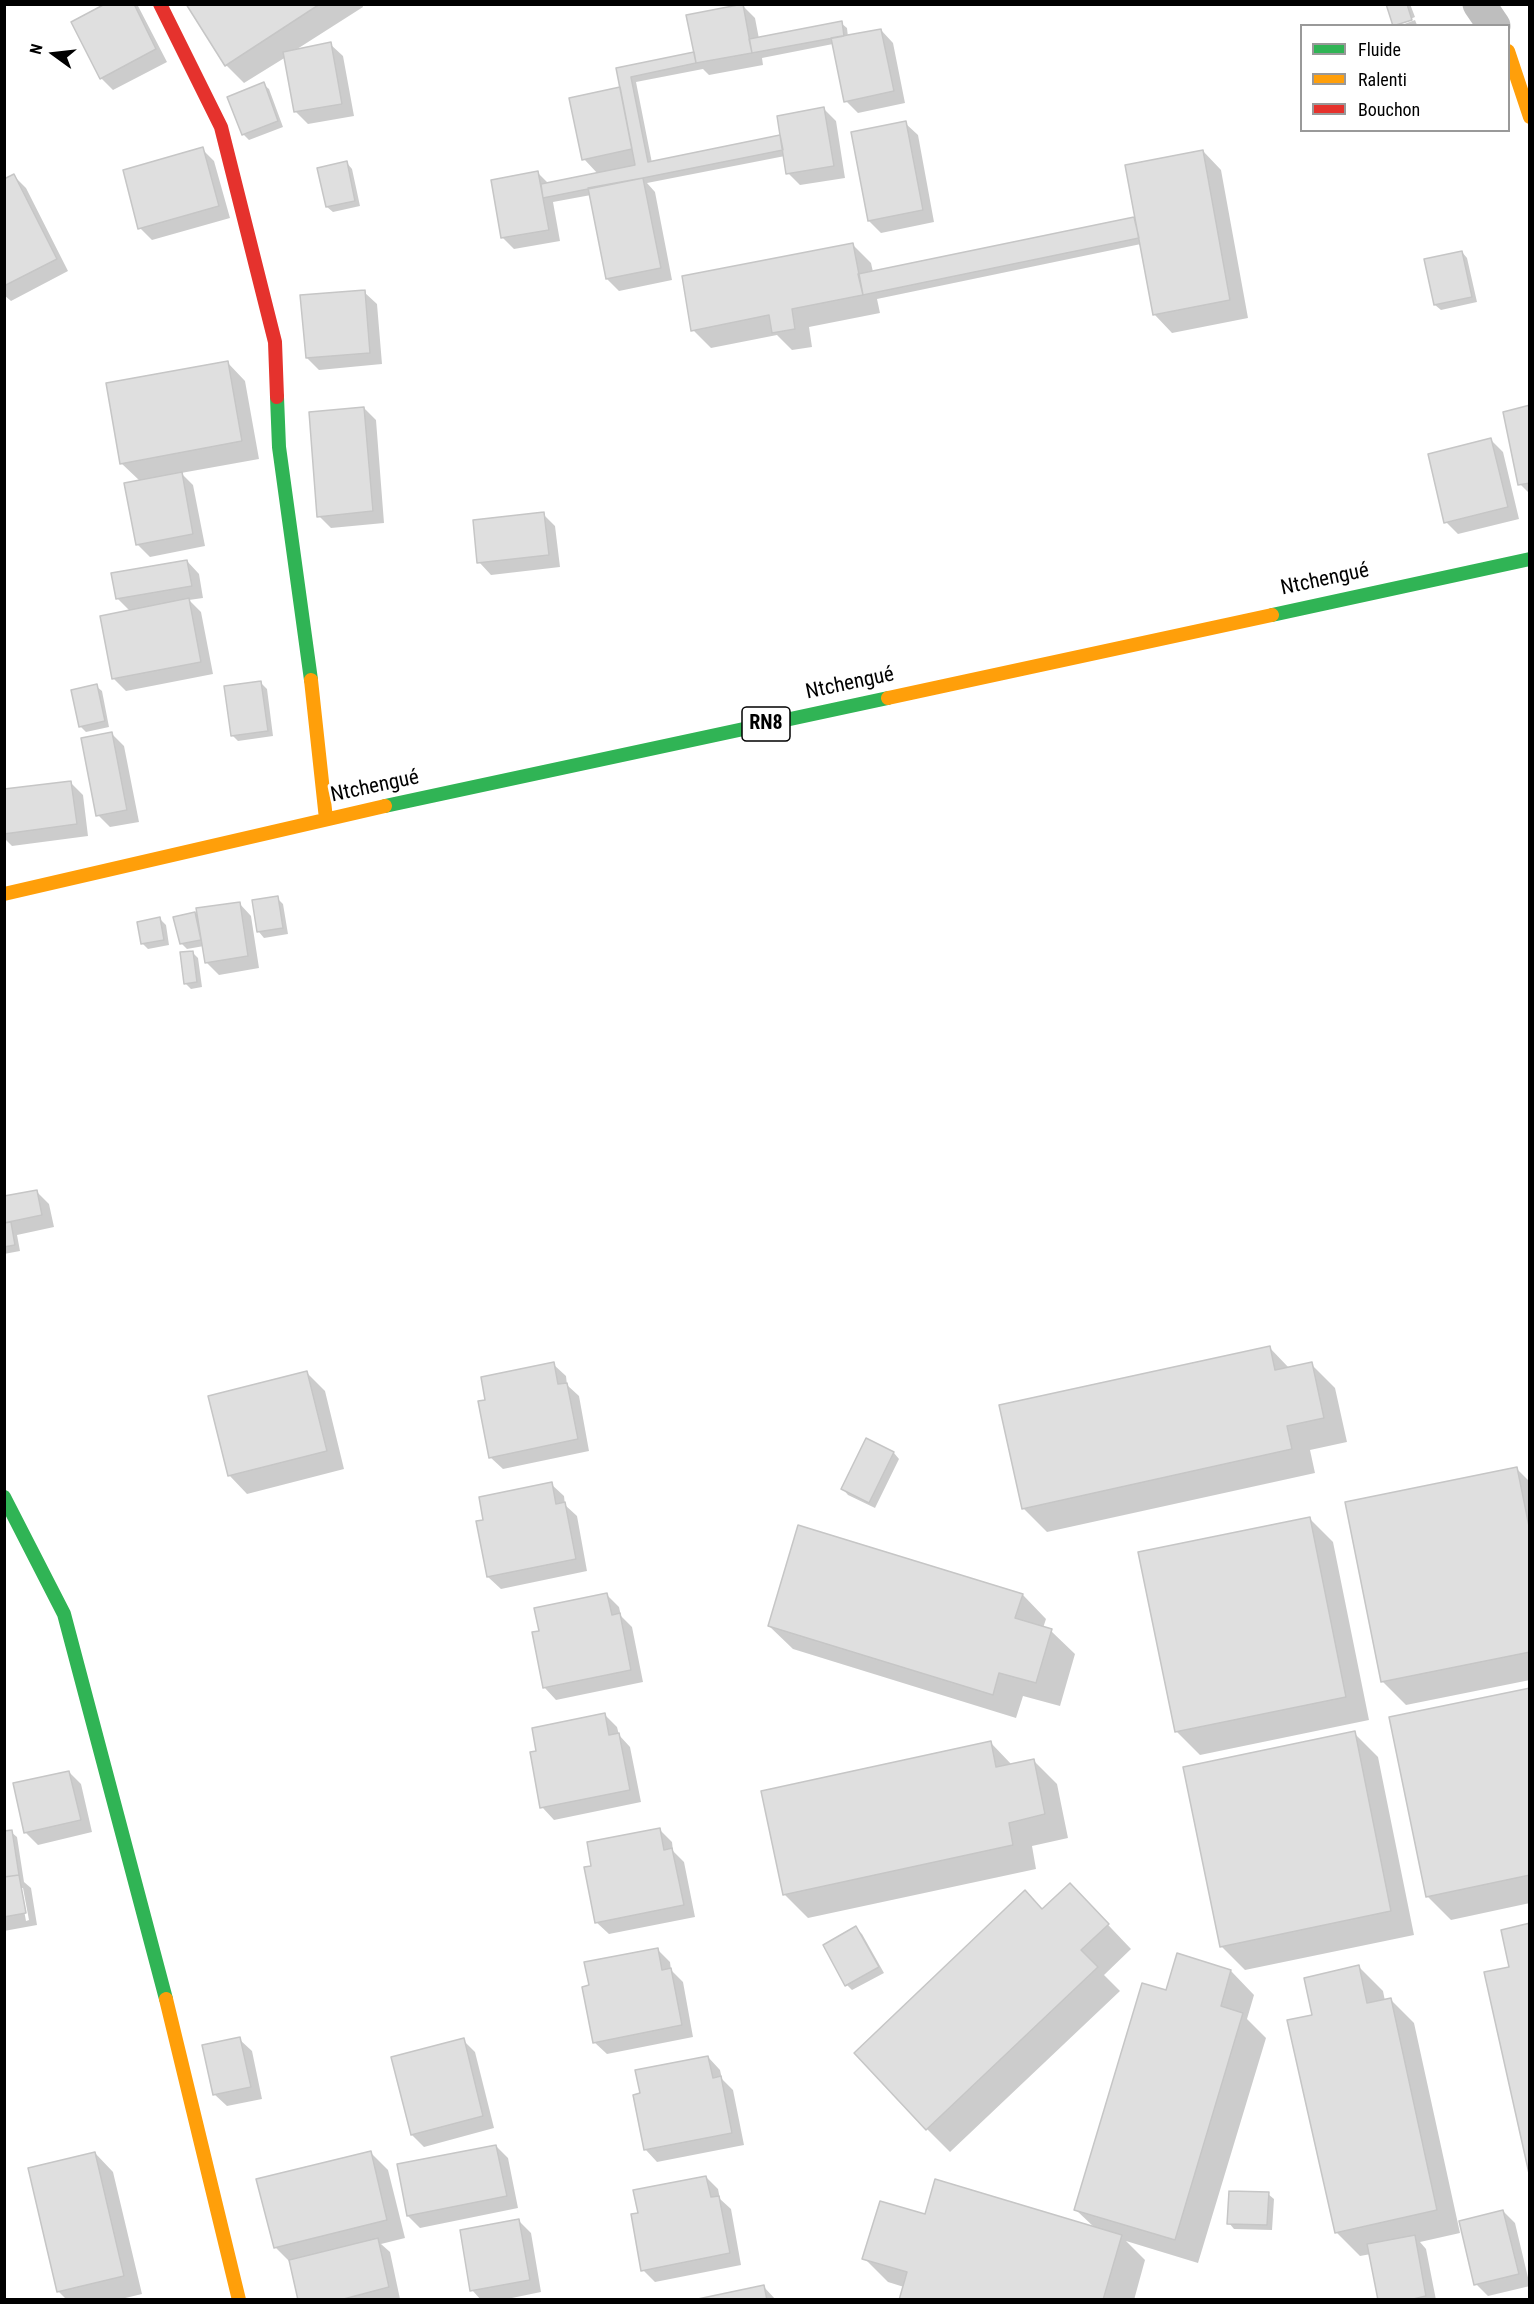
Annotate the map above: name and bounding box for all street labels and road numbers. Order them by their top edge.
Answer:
street label: Ntchengué [1279,558,1371,602]
street label: Ntchengué [804,662,896,706]
road number: RN8 [742,707,790,741]
street label: Ntchengué [329,765,421,809]

